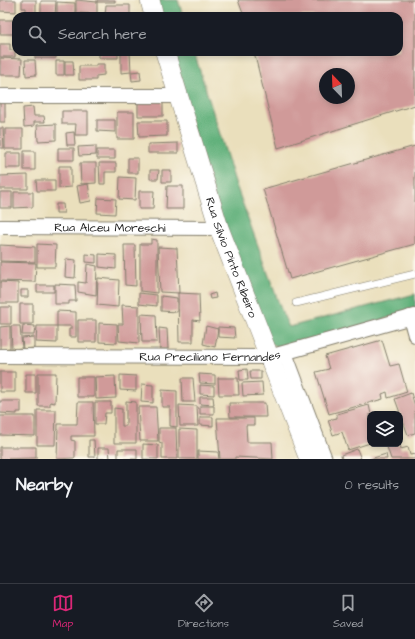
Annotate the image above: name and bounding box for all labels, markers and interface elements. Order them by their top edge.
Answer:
search box [12,12,403,56]
icon: search [26,23,48,45]
text: Search here [58,24,147,45]
north arrow [319,68,355,104]
street label: Rua Sílvio Pinto Ribeiro [202,195,262,320]
street label: Rua Alceu Moreschi [54,219,166,236]
street label: Rua Preciliano Fernandes [139,346,283,365]
map controls [367,411,403,447]
button: layers [367,411,403,447]
text: Nearby [16,473,73,497]
text: 0 results [344,476,399,494]
tab: Map [52,592,74,631]
tab: Directions [178,592,229,631]
tab: Saved [333,592,363,631]

